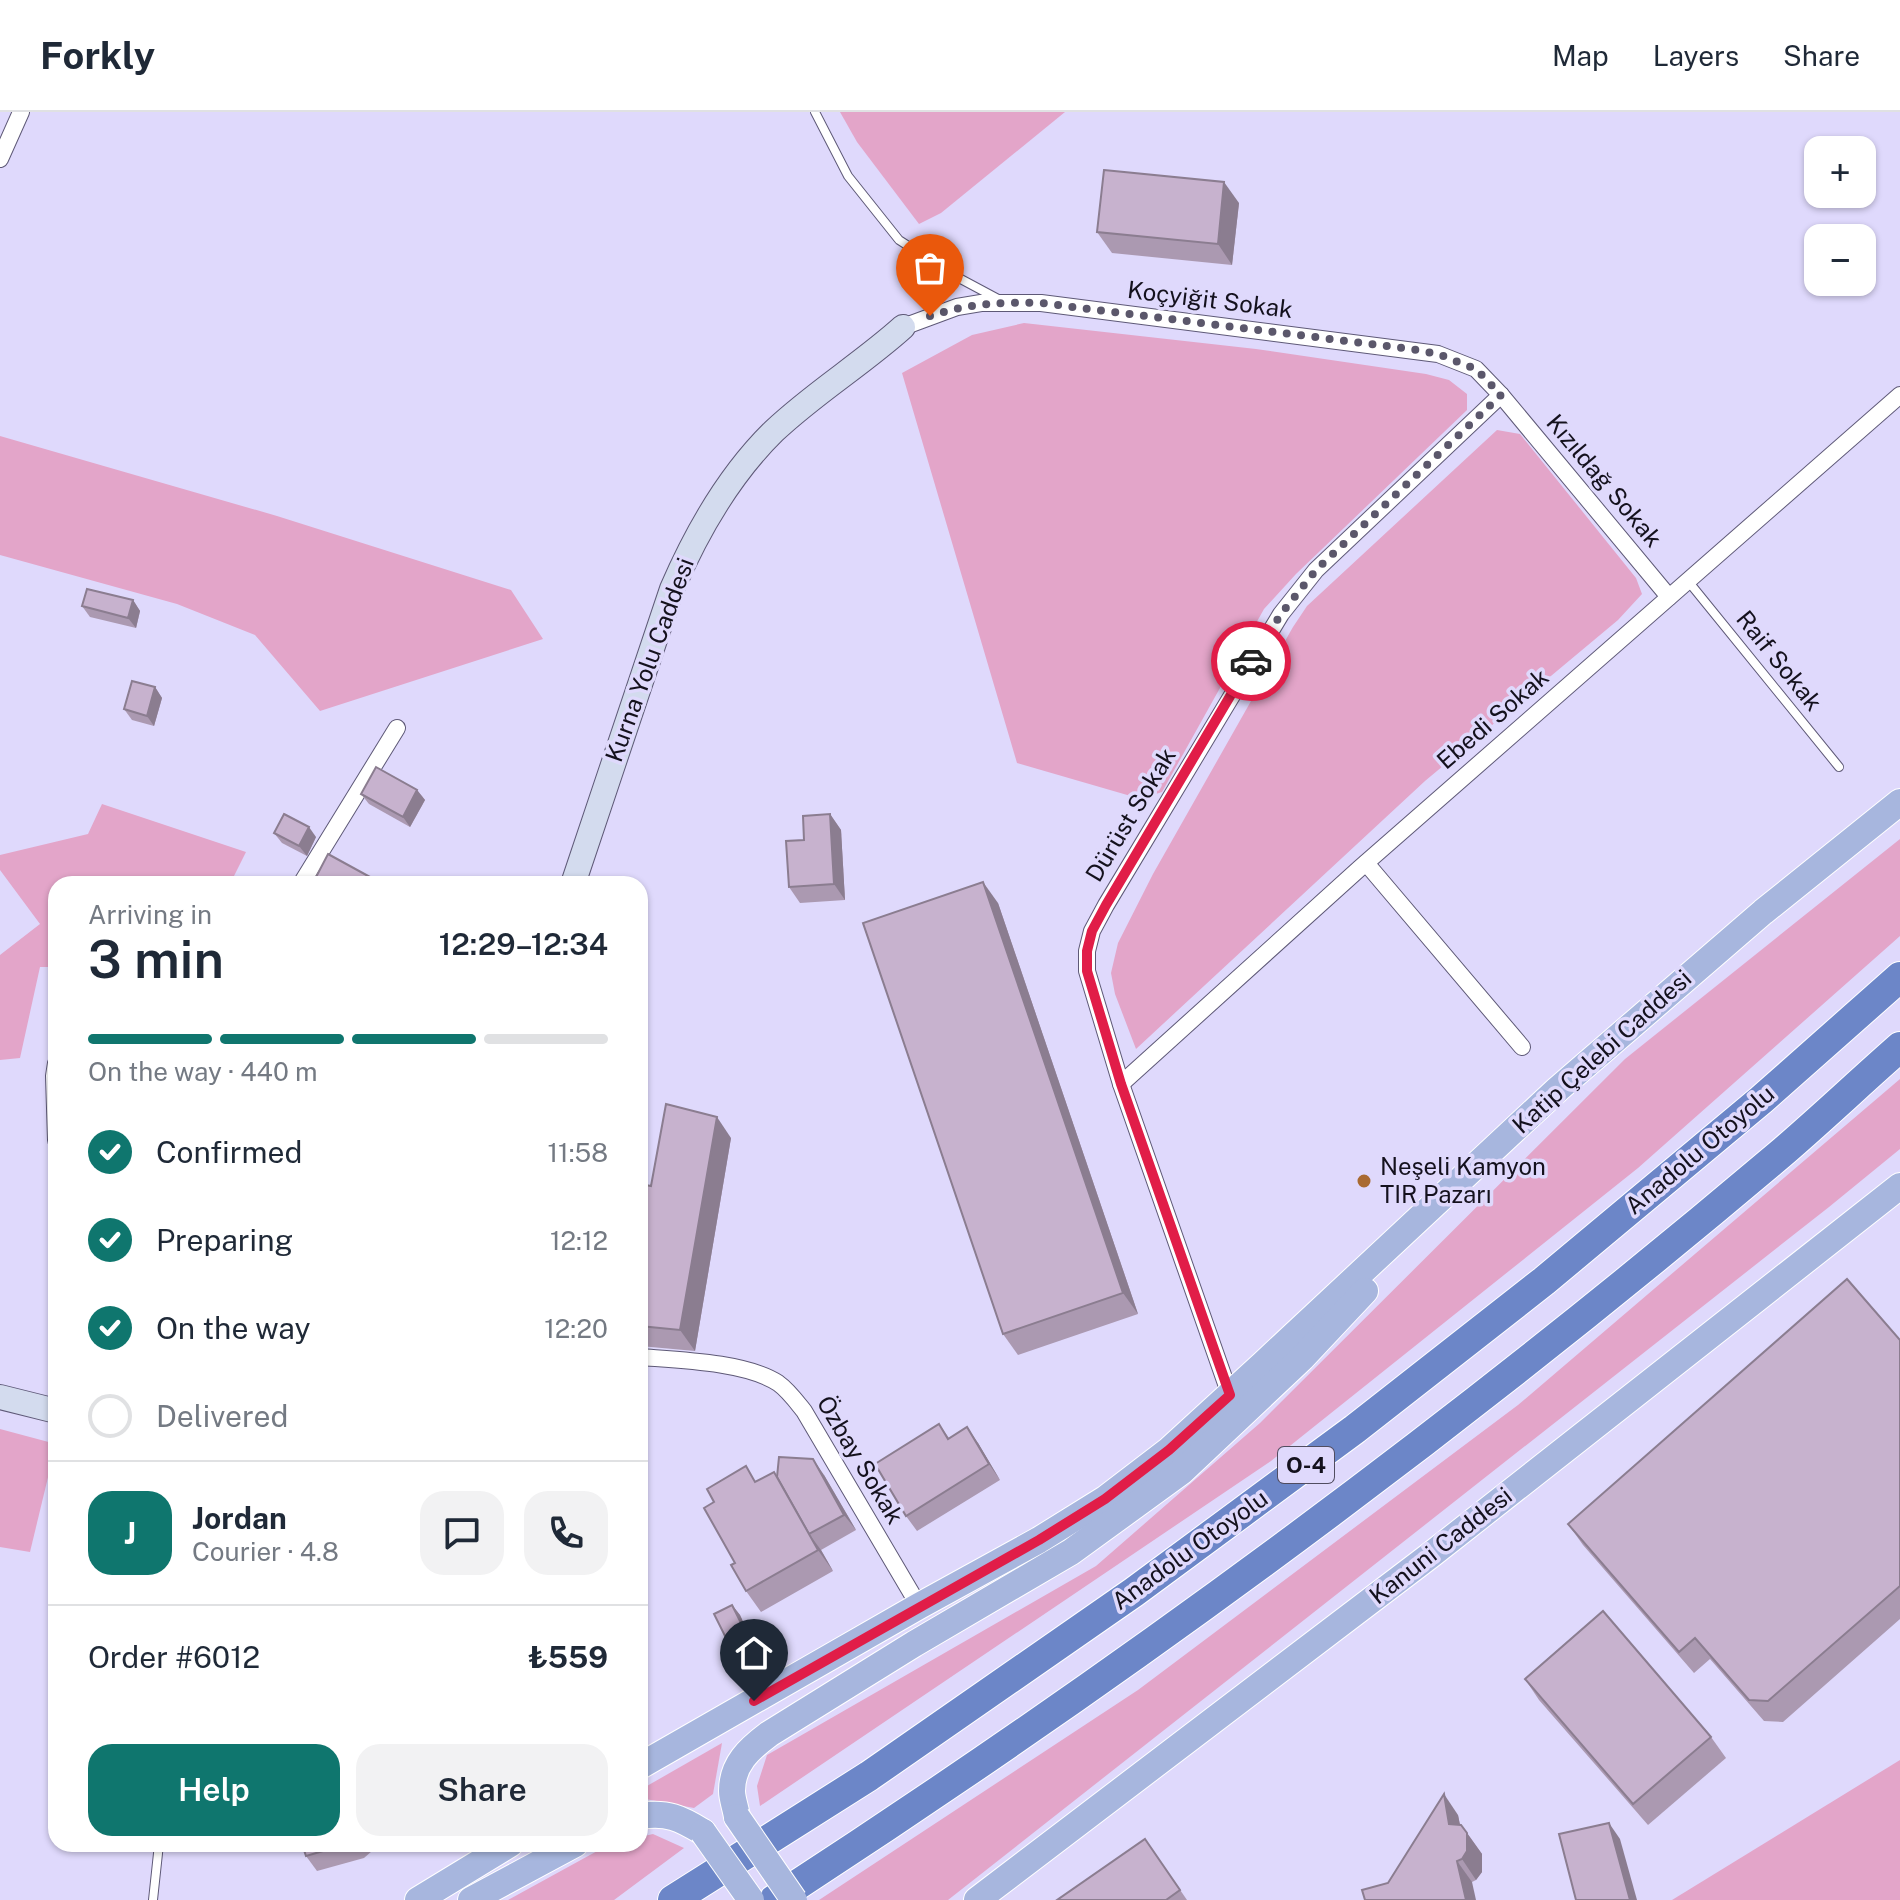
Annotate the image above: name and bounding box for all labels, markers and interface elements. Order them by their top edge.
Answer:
text: Forkly [40,33,155,78]
text: Map [1552,39,1609,72]
text: Layers [1653,39,1739,72]
text: Share [1783,39,1860,72]
map controls [1804,136,1876,296]
button: + [1804,136,1876,208]
button: − [1804,224,1876,296]
pin [896,234,964,316]
icon: bag [908,246,952,290]
street label: Koçyiğit Sokak [1126,275,1294,323]
street label: Kızıldağ Sokak [1541,408,1668,552]
street label: Kurna Yolu Caddesi [599,554,699,766]
street label: Raif Sokak [1731,605,1828,716]
courier [1211,621,1291,701]
icon: car [1229,639,1273,683]
street label: Ebedi Sokak [1431,662,1554,774]
street label: Dürüst Sokak [1079,743,1181,886]
text: Arriving in [88,899,212,930]
text: 12:29–12:34 [439,926,608,962]
text: 3 min [88,929,224,990]
street label: Katip Çelebi Caddesi [1506,964,1696,1139]
text: On the way · 440 m [88,1056,318,1087]
street label: Anadolu Otoyolu [1619,1079,1779,1220]
icon: check [88,1130,132,1174]
text: Confirmed [156,1134,302,1170]
text: 11:58 [547,1137,608,1168]
place label: Neşeli Kamyon TIR Pazarı [1380,1152,1546,1208]
marker: Neşeli Kamyon TIR Pazarı [1355,1172,1373,1190]
icon: check [88,1218,132,1262]
text: Preparing [156,1222,293,1258]
text: 12:12 [550,1225,608,1256]
icon: check [88,1306,132,1350]
text: On the way [156,1310,310,1346]
text: 12:20 [544,1313,608,1344]
street label: Özbay Sokak [812,1390,911,1529]
text: Delivered [156,1398,288,1434]
road number: O-4 [1278,1447,1334,1483]
street label: Kanuni Caddesi [1364,1481,1517,1609]
street label: Anadolu Otoyolu [1106,1483,1273,1615]
button: chat [420,1491,504,1575]
button: phone [524,1491,608,1575]
text: Jordan [192,1500,287,1536]
text: J [124,1515,136,1551]
text: Courier · 4.8 [192,1536,339,1567]
pin [720,1619,788,1701]
icon: home [732,1631,776,1675]
text: Order #6012 [88,1639,260,1675]
text: ₺559 [528,1639,608,1675]
button: Help [88,1744,340,1836]
button: Share [356,1744,608,1836]

